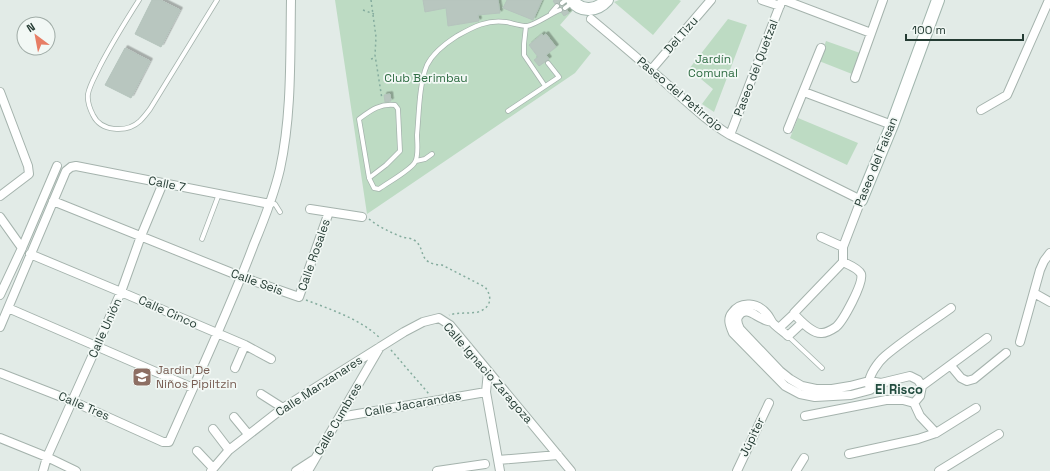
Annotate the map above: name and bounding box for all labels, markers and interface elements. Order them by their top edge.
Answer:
street label: Del Tizu [660,13,702,57]
north arrow [16,16,56,56]
scale bar [906,16,1023,42]
street label: Paseo del Quetzal [730,17,782,119]
text: N [24,20,38,35]
text: 100 m [912,22,946,38]
park label: Jardín Comunal [688,51,738,81]
street label: Paseo del Petirrojo [634,53,726,135]
park label: Club Berimbau [384,70,468,86]
street label: Paseo del Faisan [851,115,901,209]
street label: Calle 7 [147,173,187,195]
street label: Calle Rosales [294,217,334,293]
street label: Calle Seis [229,265,285,299]
street label: Calle Cinco [136,292,200,332]
street label: Calle Unión [85,296,125,360]
street label: Calle Ignacio Zaragoza [440,319,536,427]
street label: Calle Manzanares [273,352,365,420]
place label: Jardin De Niños Pipiltzin [156,362,237,392]
school or university icon: Jardin De Niños Pipiltzin [131,366,153,388]
street label: Calle Cumbres [311,380,365,458]
district label: El Risco [875,381,923,398]
street label: Calle Tres [56,388,112,424]
street label: Calle Jacarandas [363,388,463,420]
street label: Júpiter [736,414,769,459]

